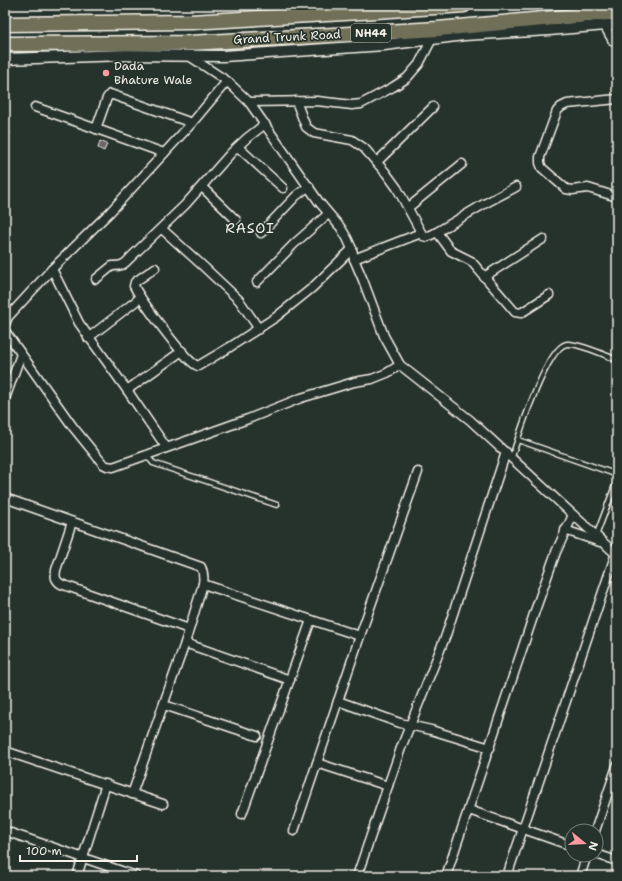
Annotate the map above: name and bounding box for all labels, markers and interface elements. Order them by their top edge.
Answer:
road number: NH44 [351,24,391,42]
street label: Grand Trunk Road [233,26,341,48]
place label: Dada Bhature Wale [114,58,192,88]
marker: Dada Bhature Wale [101,68,111,78]
district label: RASOI [225,219,275,237]
north arrow [564,823,604,863]
scale bar [20,837,137,863]
text: N [584,839,602,853]
text: 100 m [26,843,62,859]

